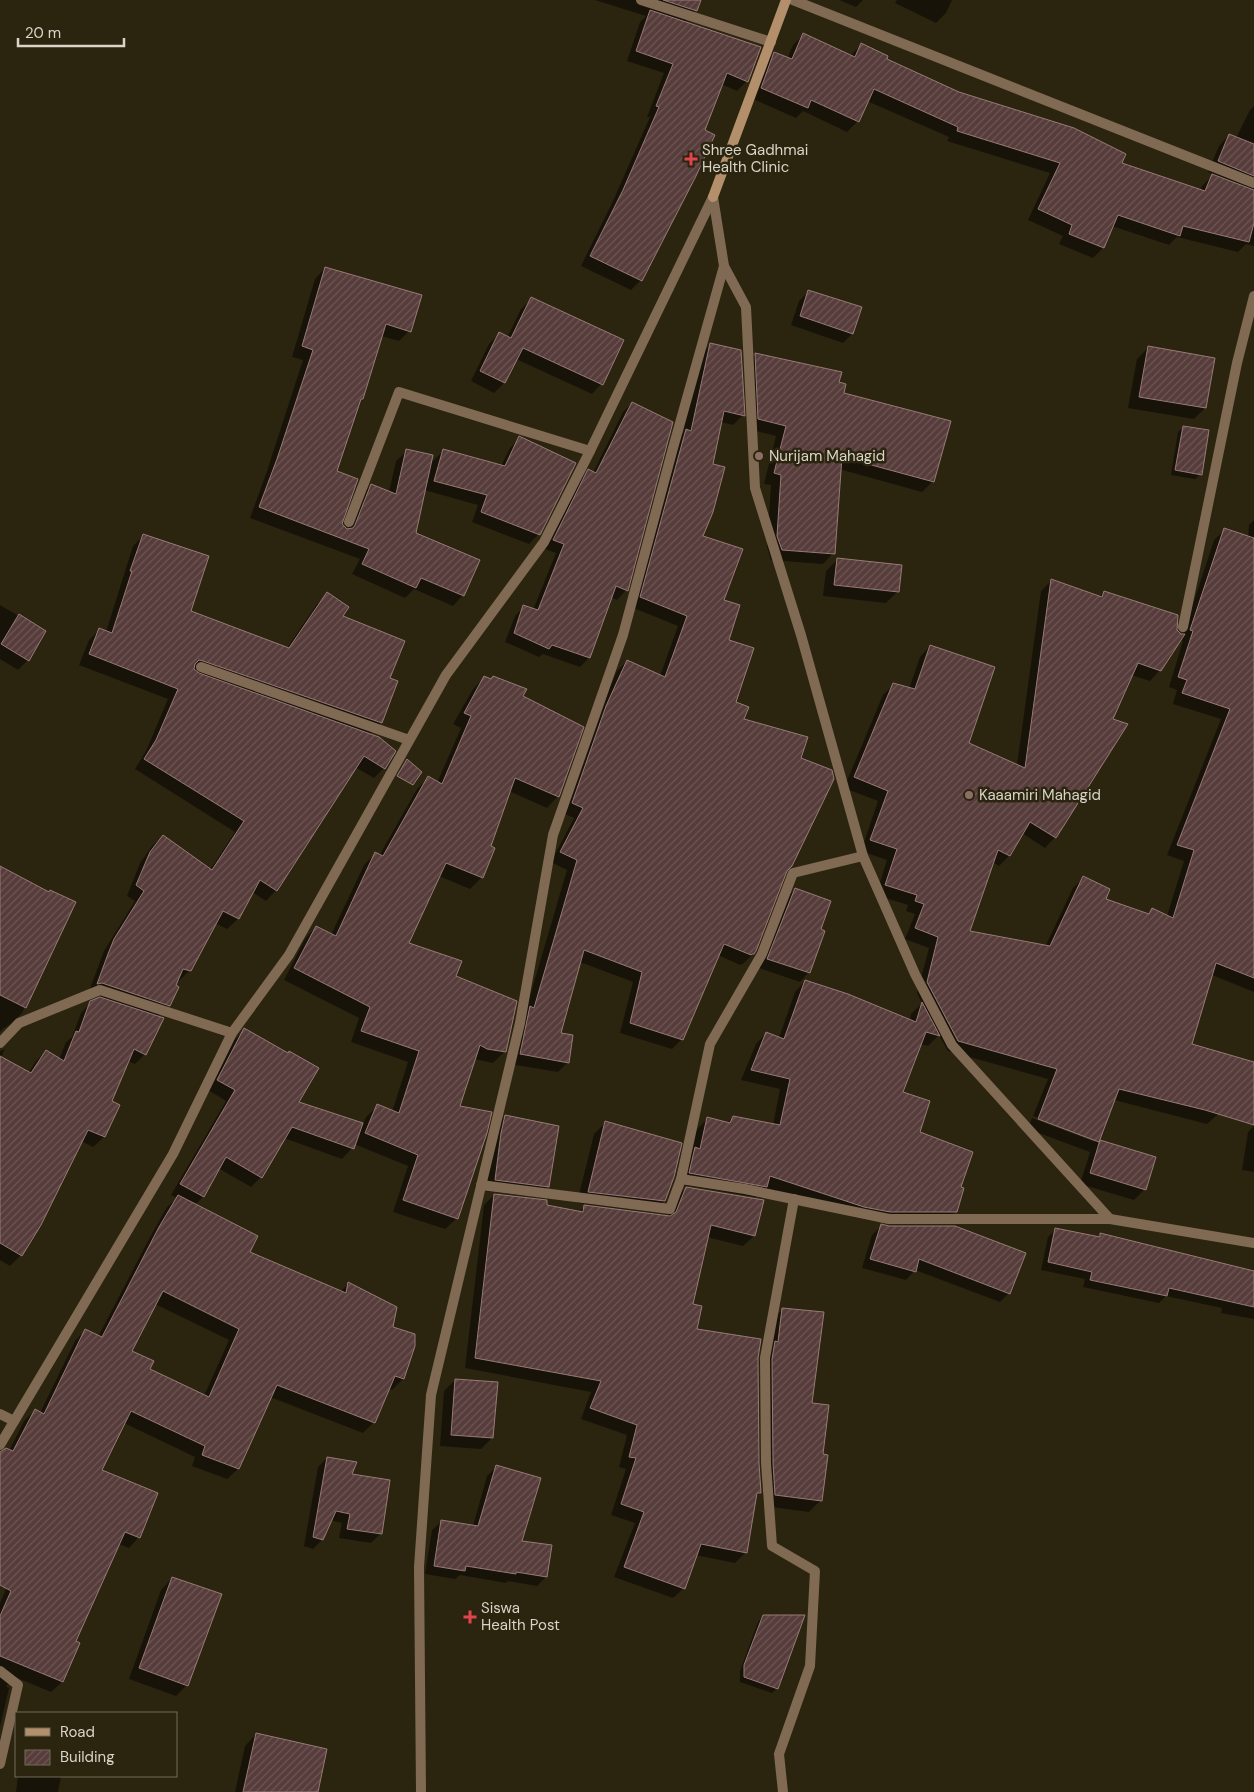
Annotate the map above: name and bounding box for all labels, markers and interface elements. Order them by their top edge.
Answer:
scale bar [18,15,124,47]
text: 20 m [25,23,61,43]
place label: Shree Gadhmai Health Clinic [702,140,808,177]
marker: Shree Gadhmai Health Clinic [684,152,698,166]
place label: Nurijam Mahagid [769,446,885,466]
marker: Nurijam Mahagid [753,450,765,462]
place label: Kaaamiri Mahagid [979,785,1101,805]
marker: Kaaamiri Mahagid [963,789,975,801]
place label: Siswa Health Post [481,1598,560,1635]
marker: Siswa Health Post [463,1610,477,1624]
legend [15,1712,178,1777]
text: Road [60,1722,95,1742]
text: Building [60,1747,115,1767]

